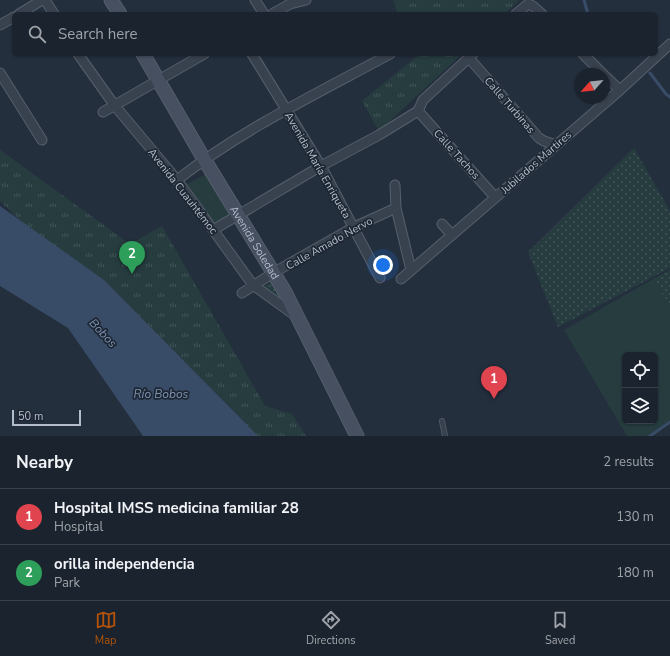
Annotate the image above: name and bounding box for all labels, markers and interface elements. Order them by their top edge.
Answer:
search box [12,12,658,56]
icon: search [26,23,48,45]
text: Search here [58,24,138,44]
north arrow [574,68,610,104]
street label: Calle Turbinas [481,74,538,137]
street label: Avenida María Enriqueta [281,109,354,221]
street label: Calle Tachos [430,126,483,183]
street label: Jubilados Martires [497,127,575,198]
street label: Avenida Cuauhtémoc [144,145,221,237]
street label: Avenida Soledad [226,203,283,282]
street label: Calle Amado Nervo [283,213,375,273]
pin: 2 [119,241,145,274]
your location [373,255,393,275]
water label: Bobos [85,315,121,351]
map controls [622,352,658,424]
button: locate [622,352,658,388]
pin: 1 [481,366,507,399]
water label: Río Bobos [134,386,189,402]
button: layers [622,388,658,424]
scale bar [12,408,81,427]
text: 50 m [18,409,43,424]
text: Nearby [16,451,73,474]
text: 2 results [603,453,654,471]
text: Hospital IMSS medicina familiar 28 [54,498,299,518]
text: 1 [25,508,33,526]
text: 130 m [616,508,654,526]
text: Hospital [54,518,103,536]
text: orilla independencia [54,554,195,574]
text: 2 [25,564,33,582]
text: 180 m [616,564,654,582]
text: Park [54,574,80,592]
tab: Map [95,609,117,648]
tab: Directions [306,609,356,648]
tab: Saved [545,609,575,648]

